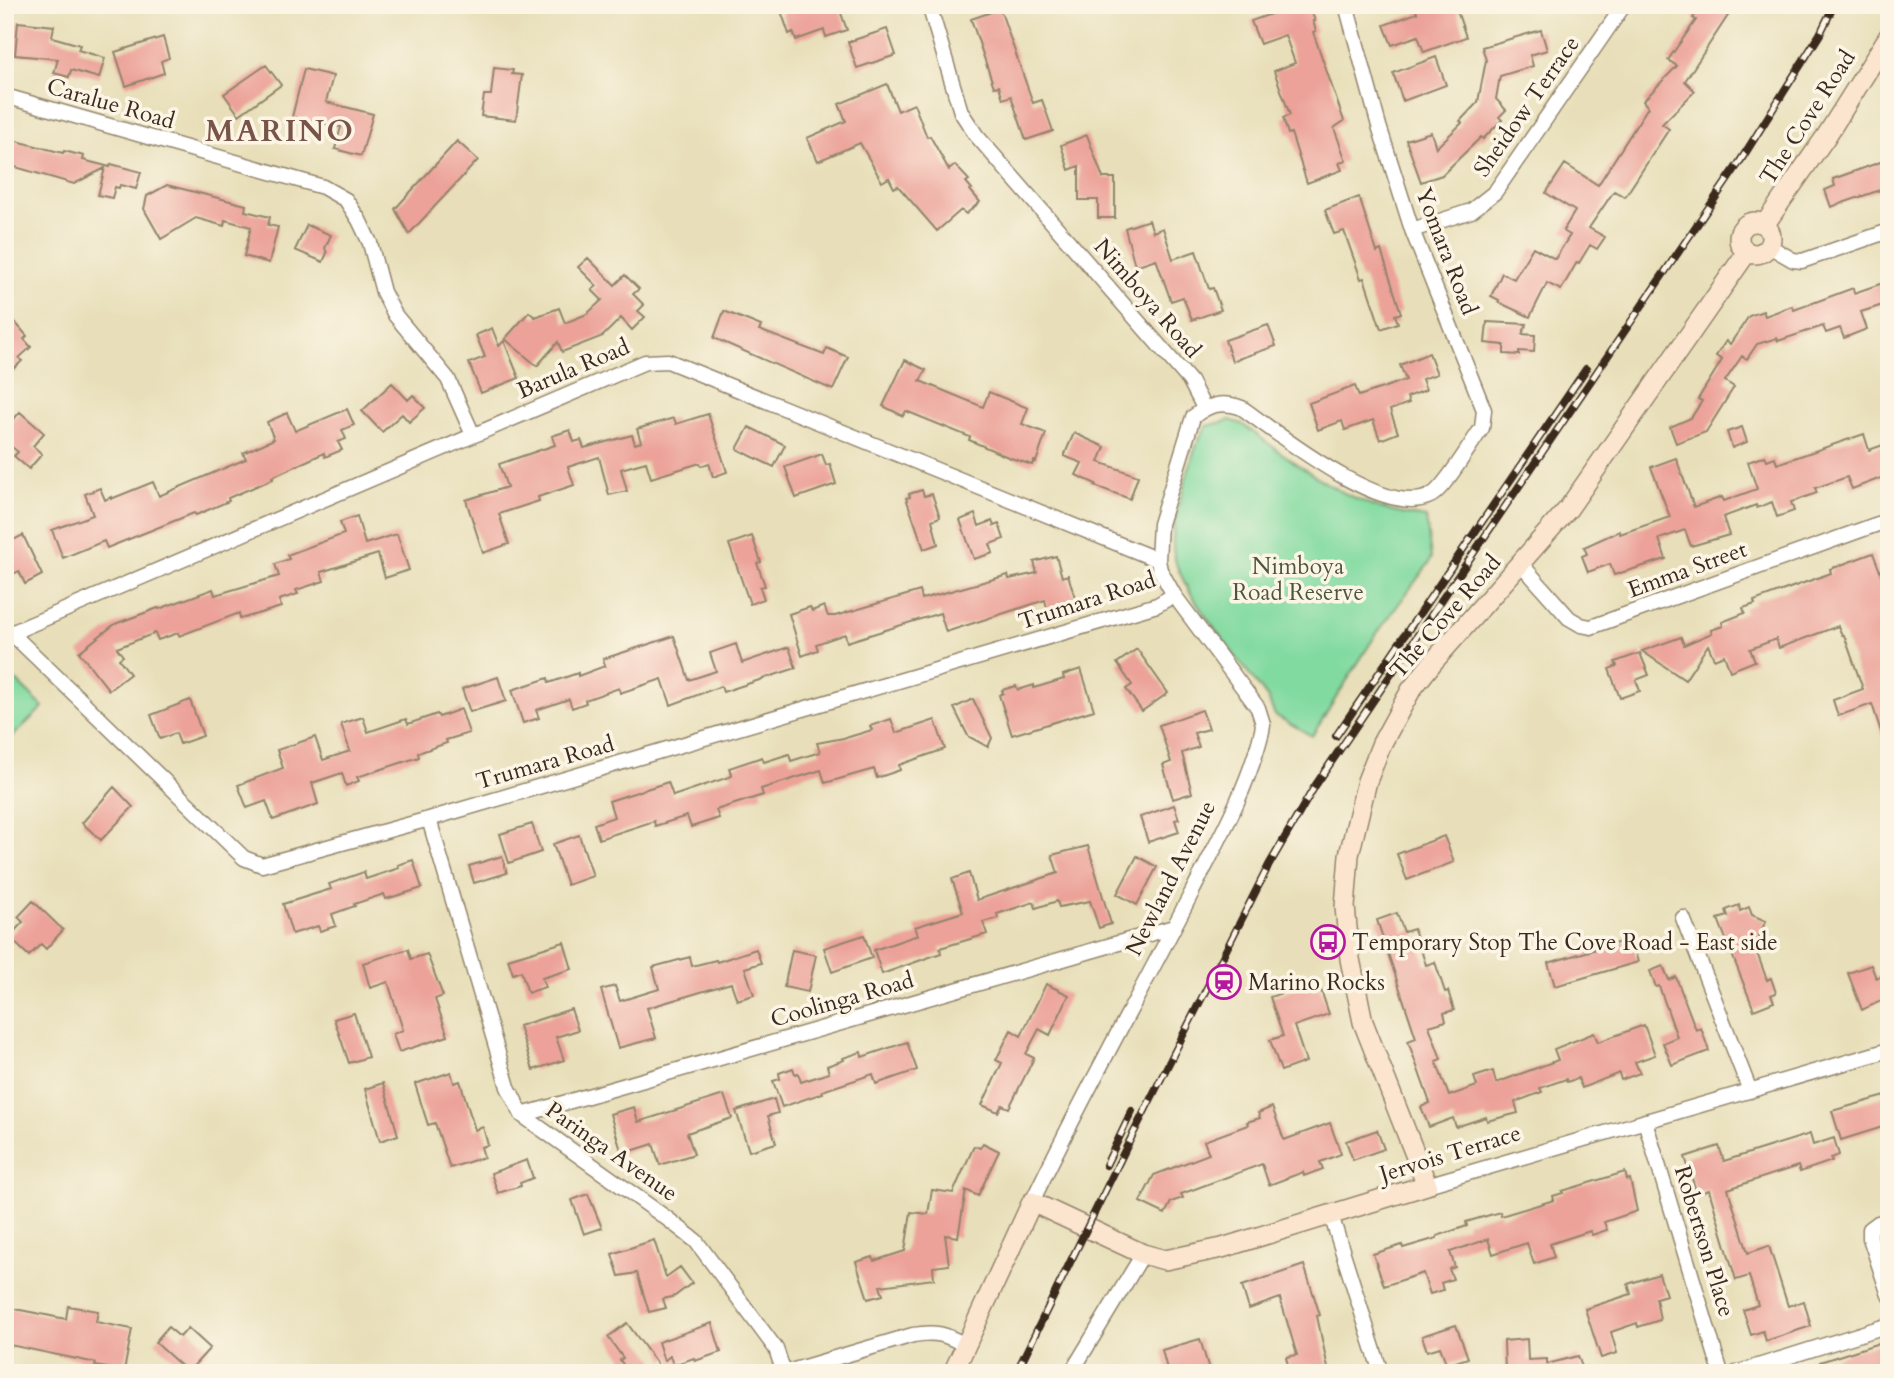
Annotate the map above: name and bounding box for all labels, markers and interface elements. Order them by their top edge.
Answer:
street label: Sheidow Terrace [1466,30,1587,183]
street label: The Cove Road [1752,43,1863,191]
street label: Caralue Road [43,70,179,137]
district label: MARINO [205,111,355,152]
street label: Yomara Road [1408,183,1485,320]
street label: Nimboya Road [1087,232,1209,365]
street label: Barula Road [512,331,635,406]
street label: Emma Street [1623,534,1751,605]
street label: The Cove Road [1383,547,1508,685]
park label: Nimboya Road Reserve [1232,551,1364,608]
street label: Trumara Road [1015,564,1160,637]
street label: Trumara Road [472,728,619,797]
street label: Newland Avenue [1118,795,1223,961]
bus stop icon: Temporary Stop The Cove Road - East side [1309,923,1347,961]
place label: Temporary Stop The Cove Road - East side [1352,927,1778,958]
station icon: Marino Rocks [1205,963,1243,1001]
street label: Coolinga Road [767,964,918,1035]
place label: Marino Rocks [1248,967,1385,998]
street label: Paringa Avenue [539,1094,684,1209]
street label: Jervois Terrace [1373,1117,1524,1191]
street label: Robertson Place [1667,1162,1742,1321]

